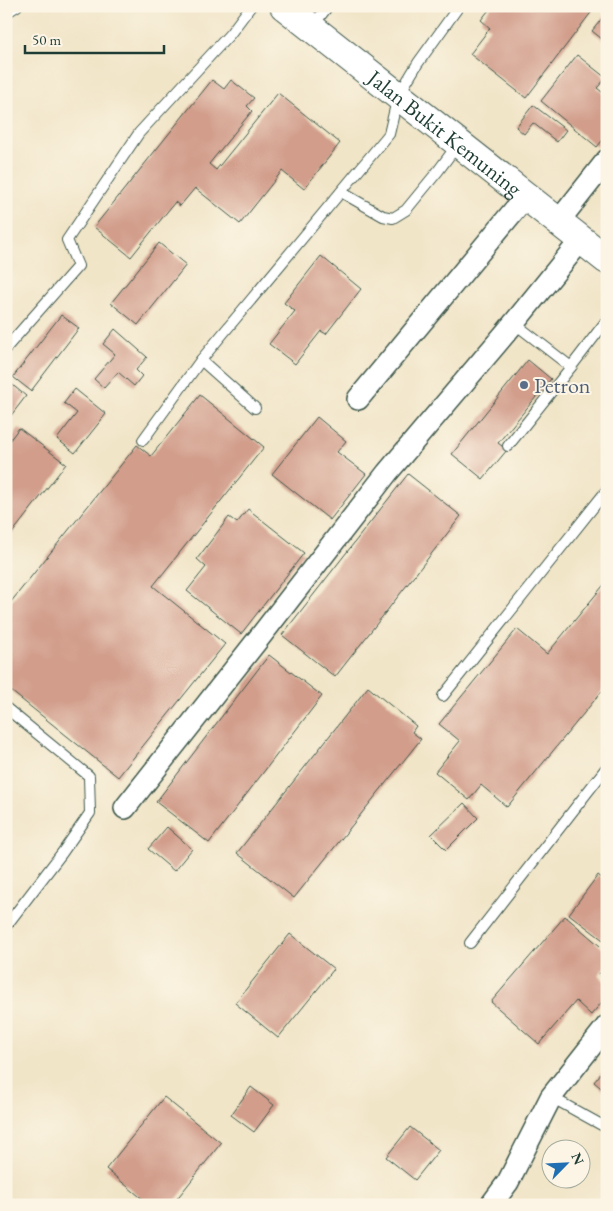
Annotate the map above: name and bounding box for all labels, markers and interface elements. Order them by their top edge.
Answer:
scale bar [25,22,164,54]
text: 50 m [32,30,61,49]
street label: Jalan Bukit Kemuning [361,62,529,203]
place label: Petron [534,371,591,400]
marker: Petron [518,379,530,391]
north arrow [540,1138,590,1188]
text: N [567,1150,589,1168]

